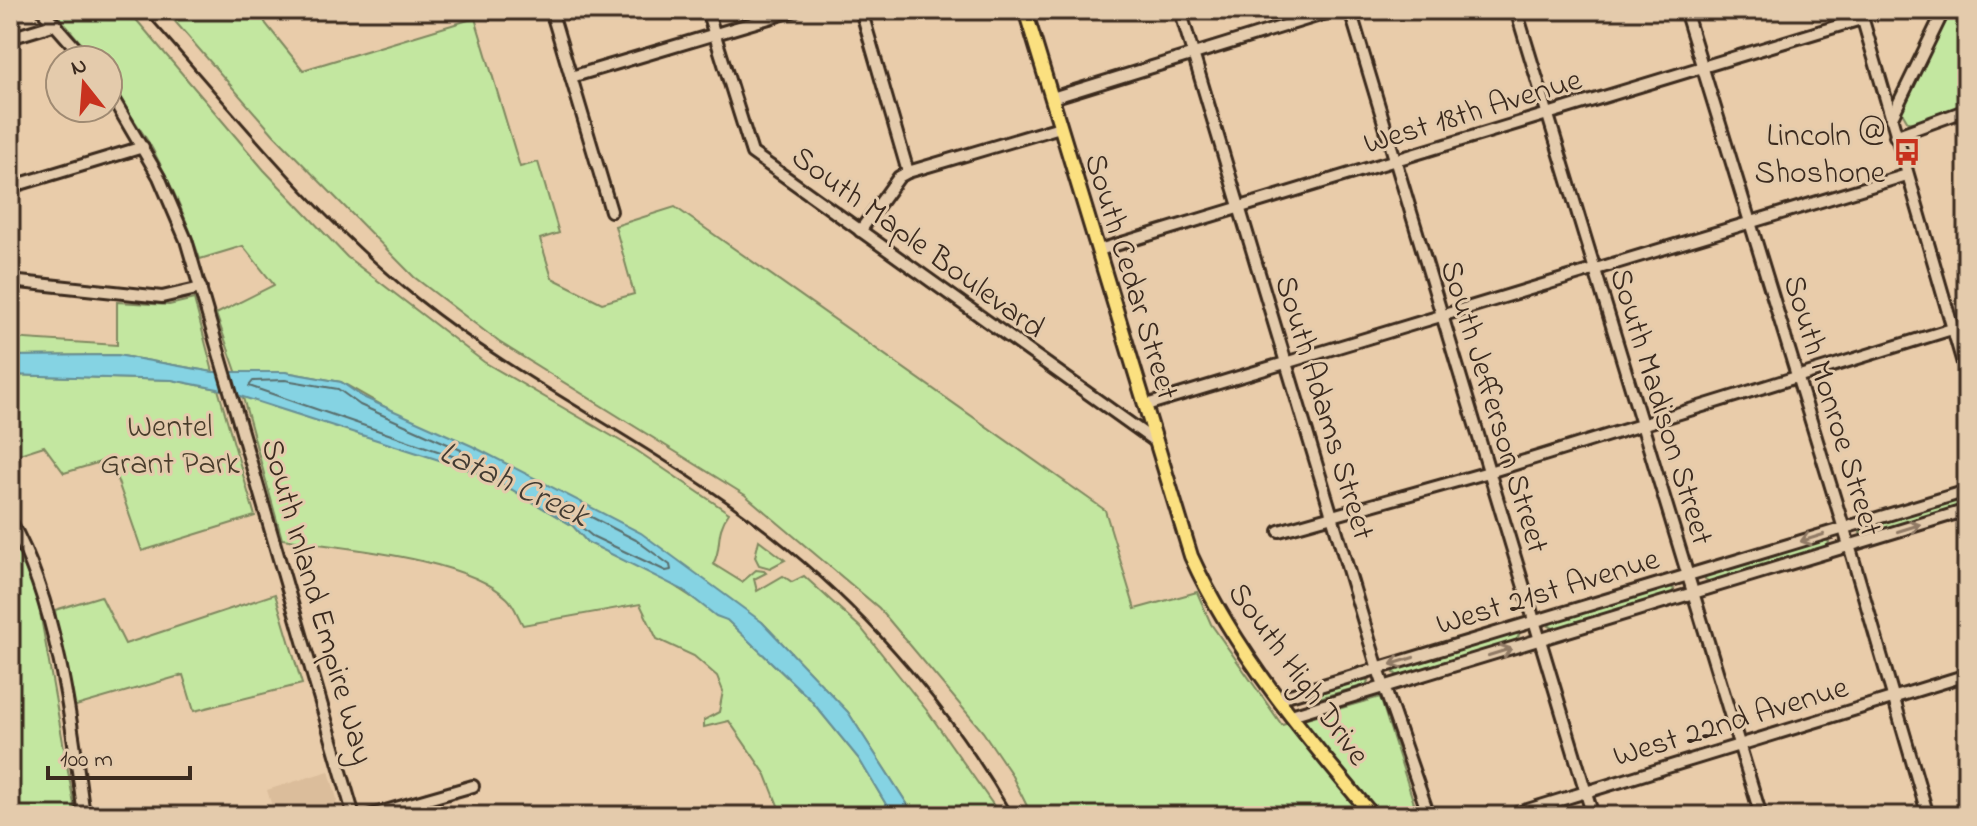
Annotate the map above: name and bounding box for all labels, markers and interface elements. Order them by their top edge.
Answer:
north arrow [44,44,124,124]
text: N [67,50,91,85]
street label: West 18th Avenue [1358,58,1589,169]
place label: Lincoln @ Shoshone [1754,114,1886,198]
street label: South Maple Boulevard [780,136,1054,352]
bus stop icon: Lincoln @ Shoshone [1892,137,1922,167]
street label: South Cedar Street [1070,148,1189,406]
street label: South Jefferson Street [1426,255,1560,559]
street label: South Madison Street [1595,263,1724,551]
street label: South Adams Street [1260,270,1385,546]
street label: South Monroe Street [1769,270,1893,543]
park label: Wentel Grant Park [100,405,241,489]
water label: Latah Creek [430,429,598,543]
street label: South Inland Empire Way [247,434,385,770]
one-way arrow [1896,520,1922,535]
one-way arrow [1799,531,1825,546]
street label: West 21st Avenue [1431,537,1666,650]
street label: South High Drive [1214,574,1380,777]
one-way arrow [1486,644,1512,659]
one-way arrow [1390,655,1415,669]
street label: West 22nd Avenue [1608,665,1855,781]
scale bar [48,730,190,780]
text: 100 m [60,743,113,778]

